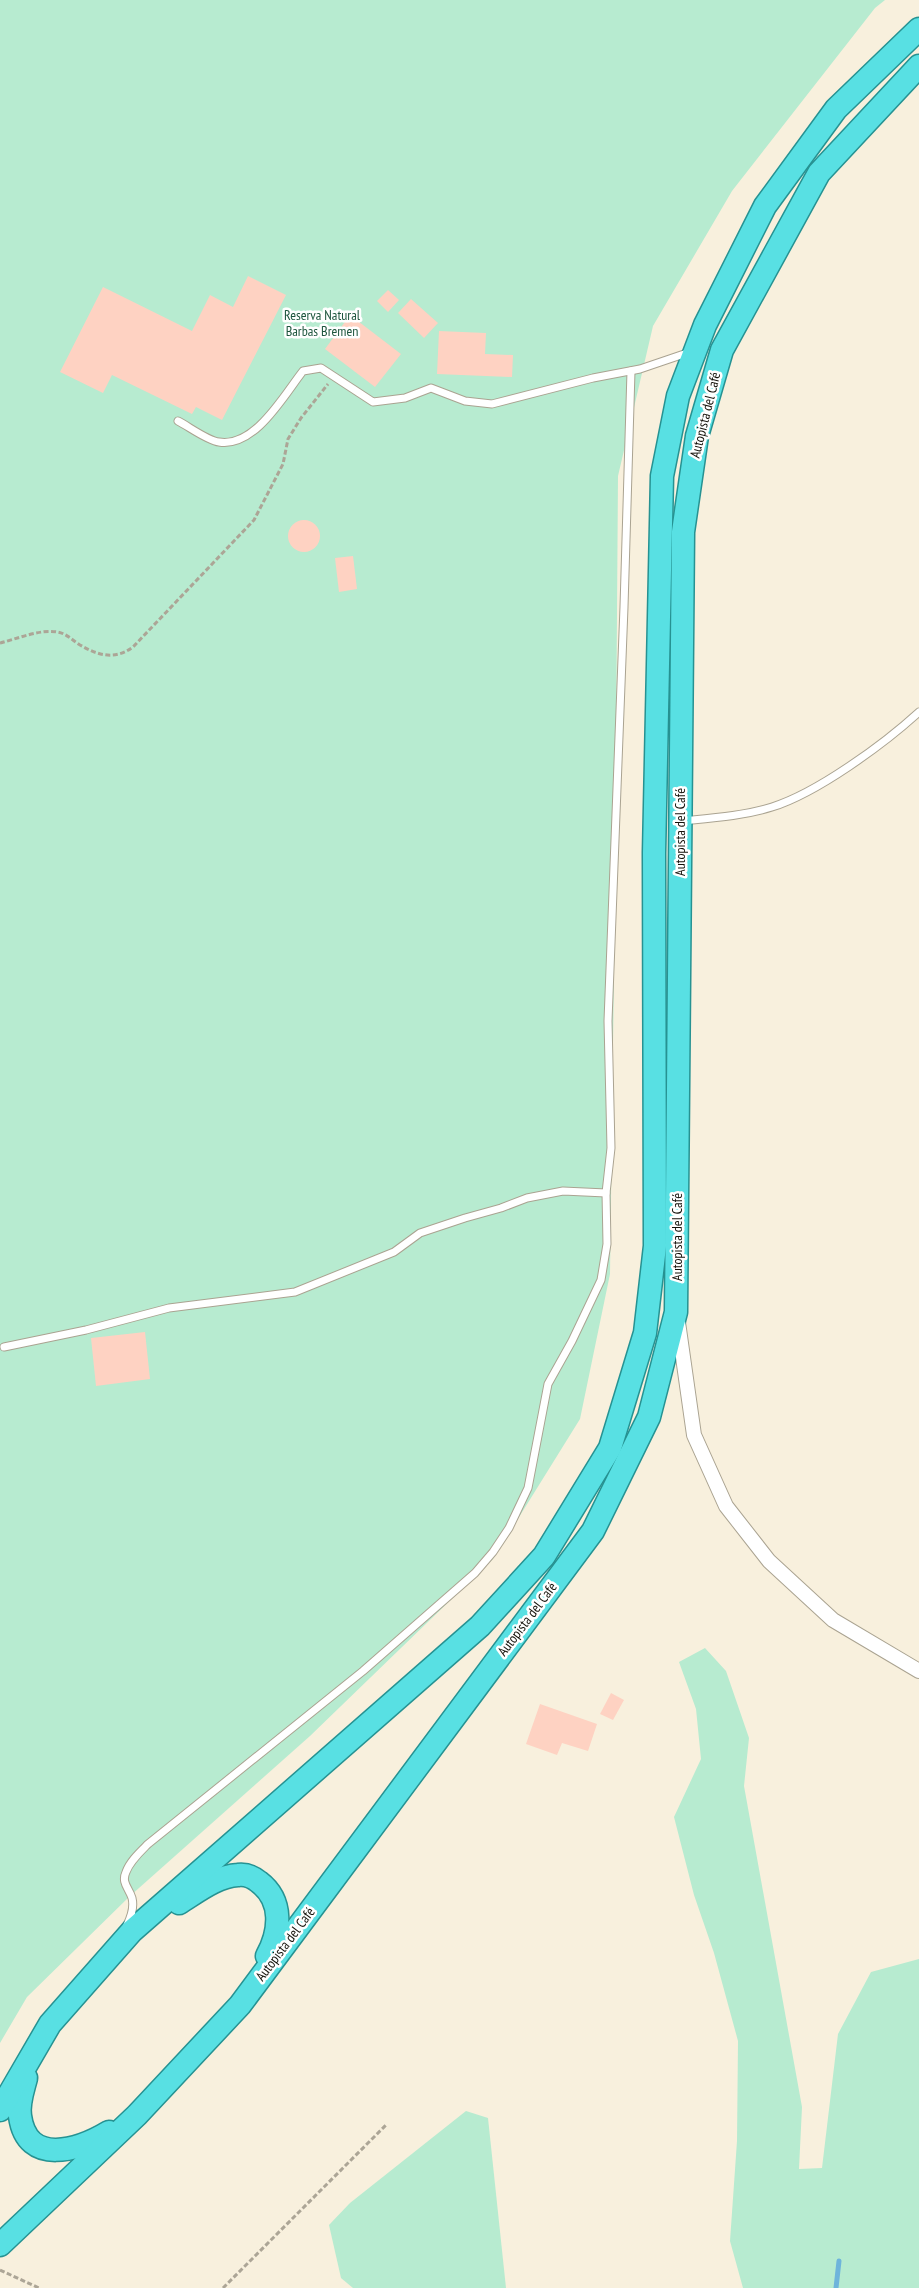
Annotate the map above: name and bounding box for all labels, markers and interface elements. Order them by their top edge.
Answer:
park label: Reserva Natural Barbas Bremen [284,306,361,340]
street label: Autopista del Café [686,370,724,460]
street label: Autopista del Café [671,788,689,876]
street label: Autopista del Café [668,1193,686,1281]
street label: Autopista del Café [493,1578,561,1660]
street label: Autopista del Café [251,1903,319,1985]

